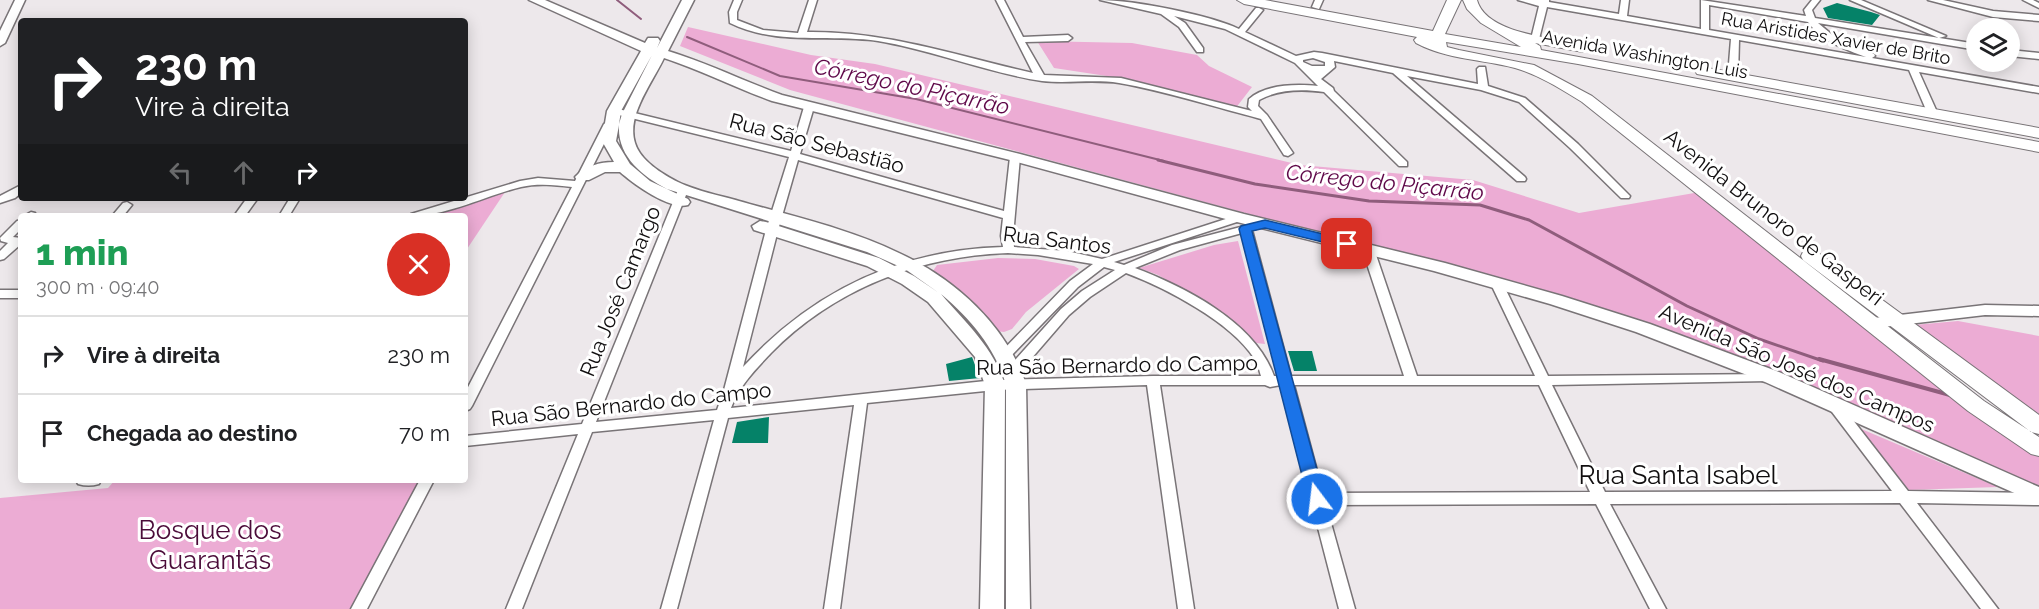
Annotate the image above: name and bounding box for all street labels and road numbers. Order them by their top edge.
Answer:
street label: Rua Aristides Xavier de Brito [1720,7,1953,69]
street label: Avenida Washington Luis [1540,26,1750,83]
street label: Rua São Sebastião [727,108,907,178]
street label: Avenida Brunoro de Gasperi [1659,124,1889,310]
street label: Rua José Camargo [574,202,666,380]
street label: Rua Santos [1002,221,1112,259]
street label: Avenida São José dos Campos [1655,299,1939,437]
street label: Rua São Bernardo do Campo [976,350,1258,380]
street label: Rua São Bernardo do Campo [490,377,772,431]
street label: Rua Santa Isabel [1579,460,1778,490]

